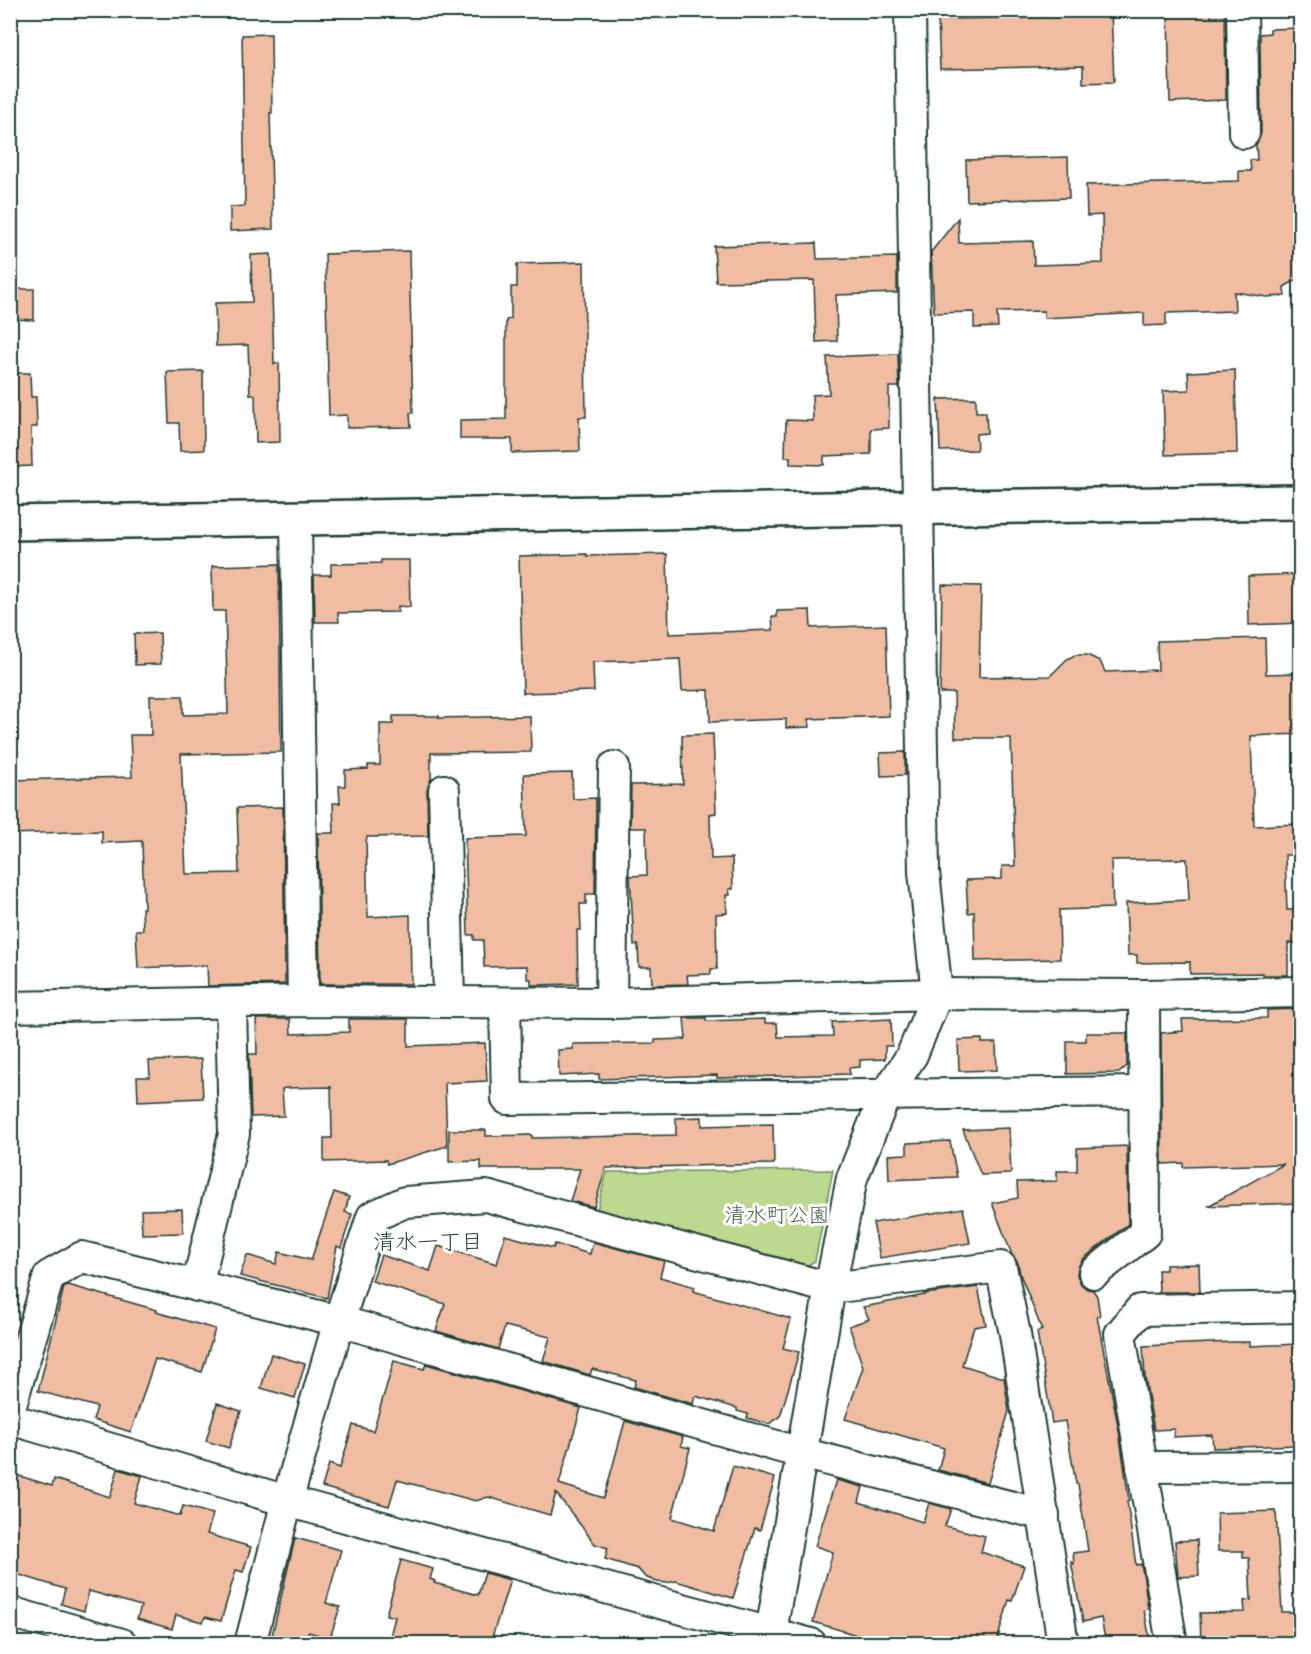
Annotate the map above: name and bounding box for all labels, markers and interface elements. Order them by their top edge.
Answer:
park label: 清水町公園 [725,1202,830,1232]
district label: 清水一丁目 [373,1228,483,1260]

